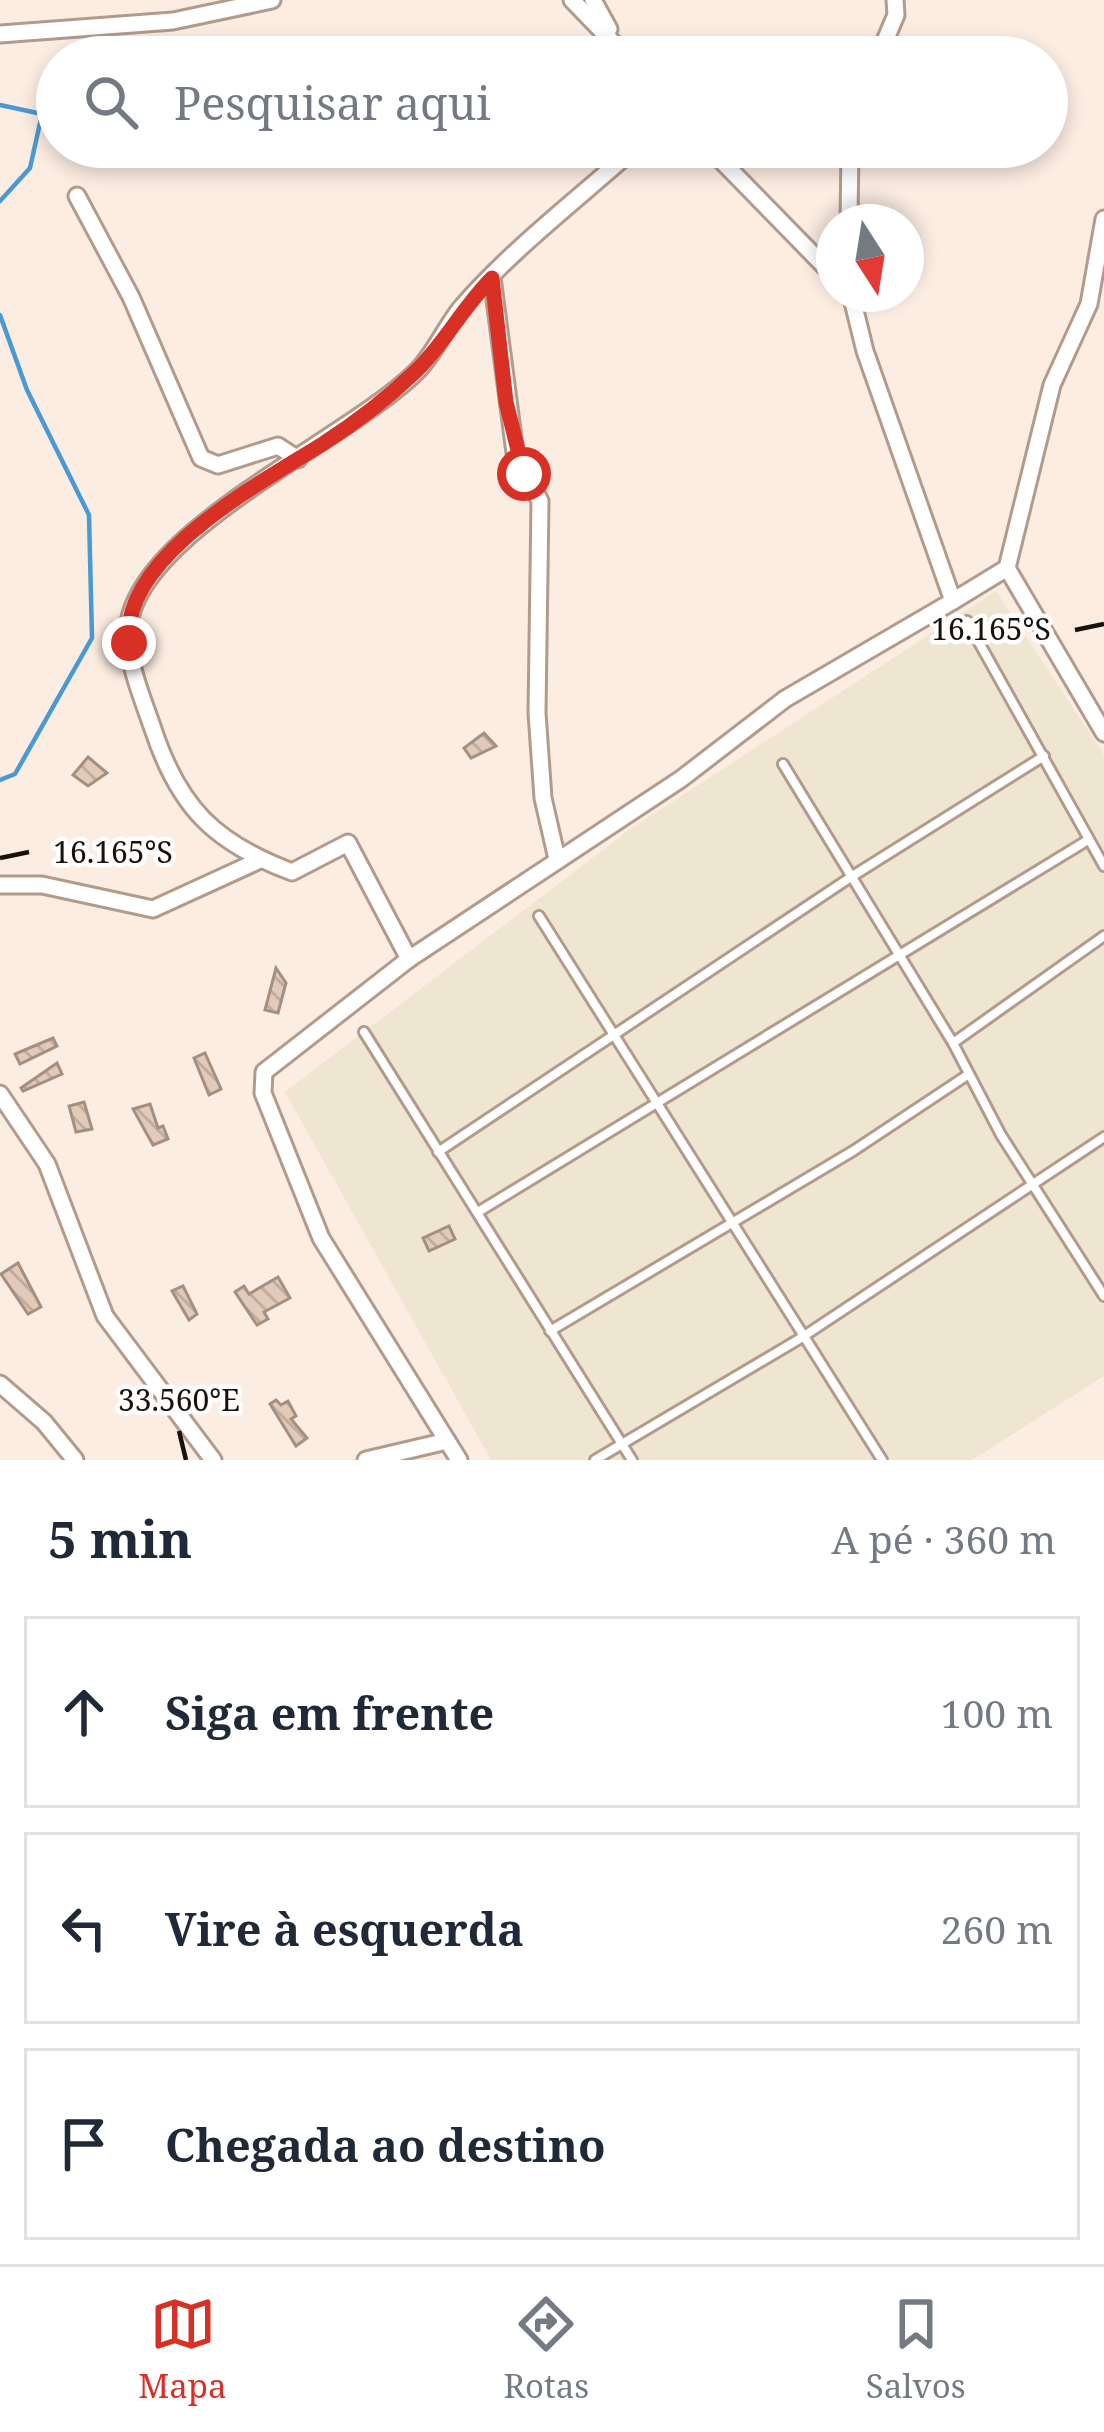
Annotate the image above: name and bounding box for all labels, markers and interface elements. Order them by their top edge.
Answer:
search box [36,36,1068,168]
icon: search [78,69,144,135]
text: Pesquisar aqui [174,72,491,133]
north arrow [816,204,924,312]
route start [497,447,551,501]
text: 16.165°S [931,608,1051,649]
route end [102,616,156,670]
text: 16.165°S [53,831,173,872]
text: 33.560°E [118,1379,240,1420]
text: 5 min [48,1503,192,1573]
text: A pé · 360 m [831,1512,1056,1565]
icon: ahead [51,1679,117,1745]
text: Siga em frente [165,1682,494,1743]
text: 100 m [941,1686,1053,1739]
icon: left [51,1895,117,1961]
text: Vire à esquerda [165,1898,524,1959]
text: 260 m [941,1902,1053,1955]
icon: arrive [51,2111,117,2177]
text: Chegada ao destino [165,2114,606,2175]
tab: Mapa [138,2291,227,2408]
tab: Rotas [503,2291,589,2408]
tab: Salvos [866,2291,966,2408]

